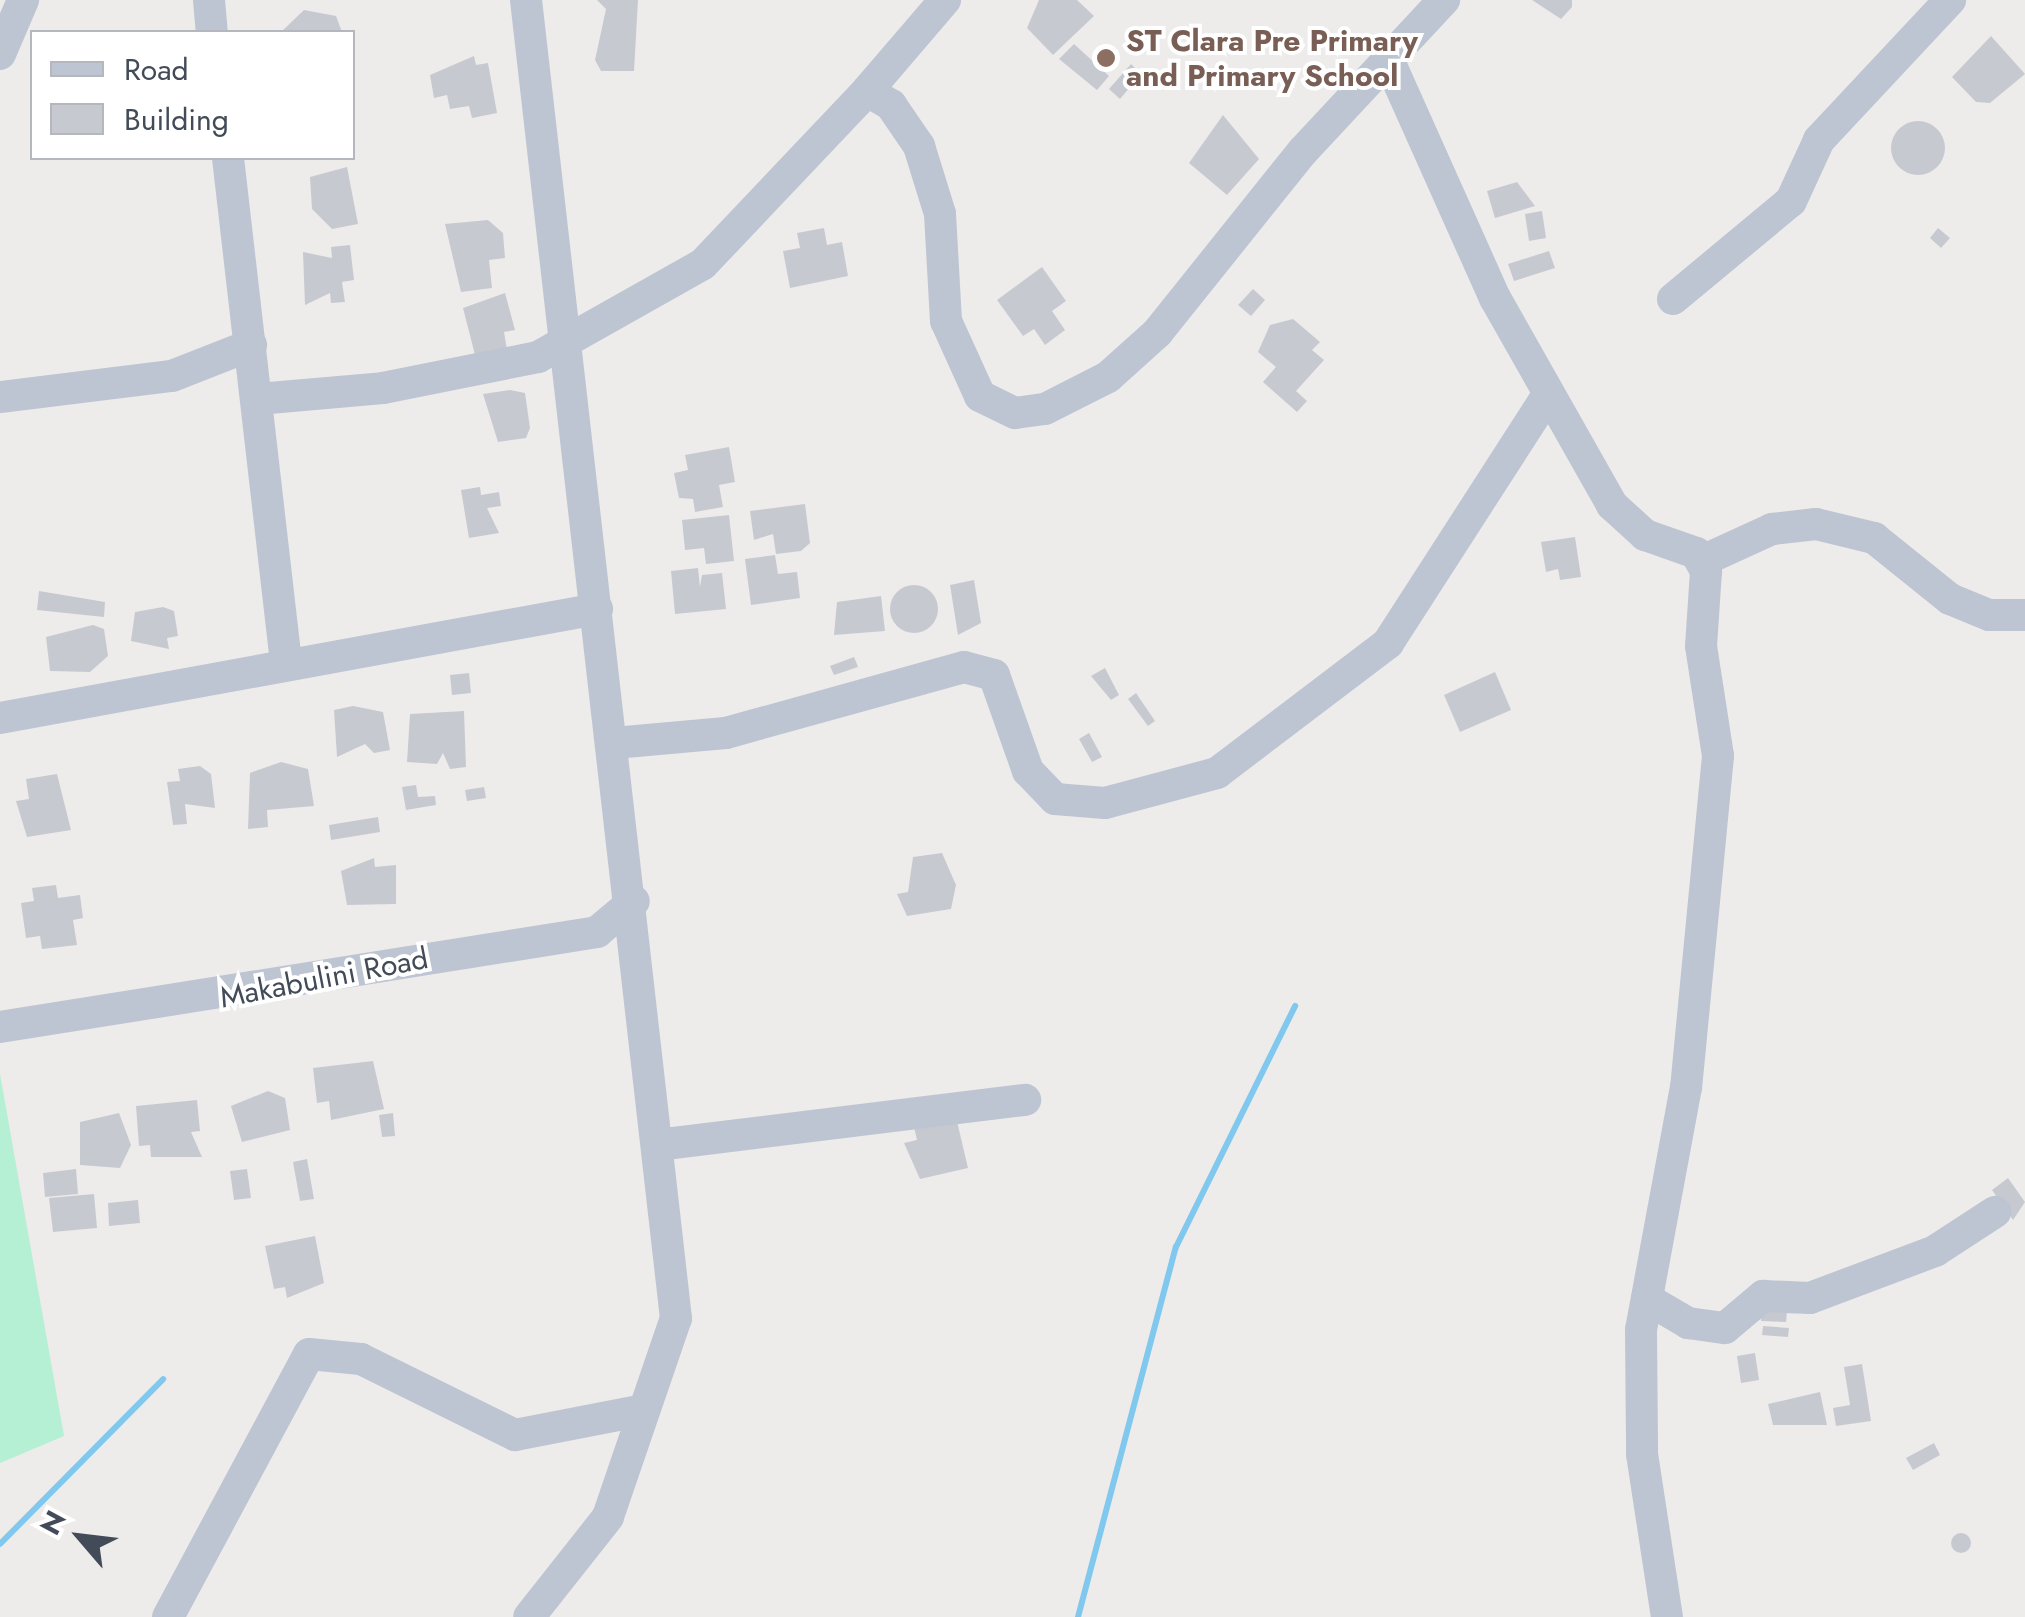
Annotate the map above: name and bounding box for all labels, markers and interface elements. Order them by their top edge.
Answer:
place label: ST Clara Pre Primary and Primary School [1126,23,1418,94]
legend [30,30,355,160]
marker: ST Clara Pre Primary and Primary School [1095,47,1117,69]
text: Road [124,48,189,91]
text: Building [124,98,229,141]
street label: Makabulini Road [217,940,431,1016]
north arrow [30,1487,130,1587]
text: N [30,1503,76,1542]

